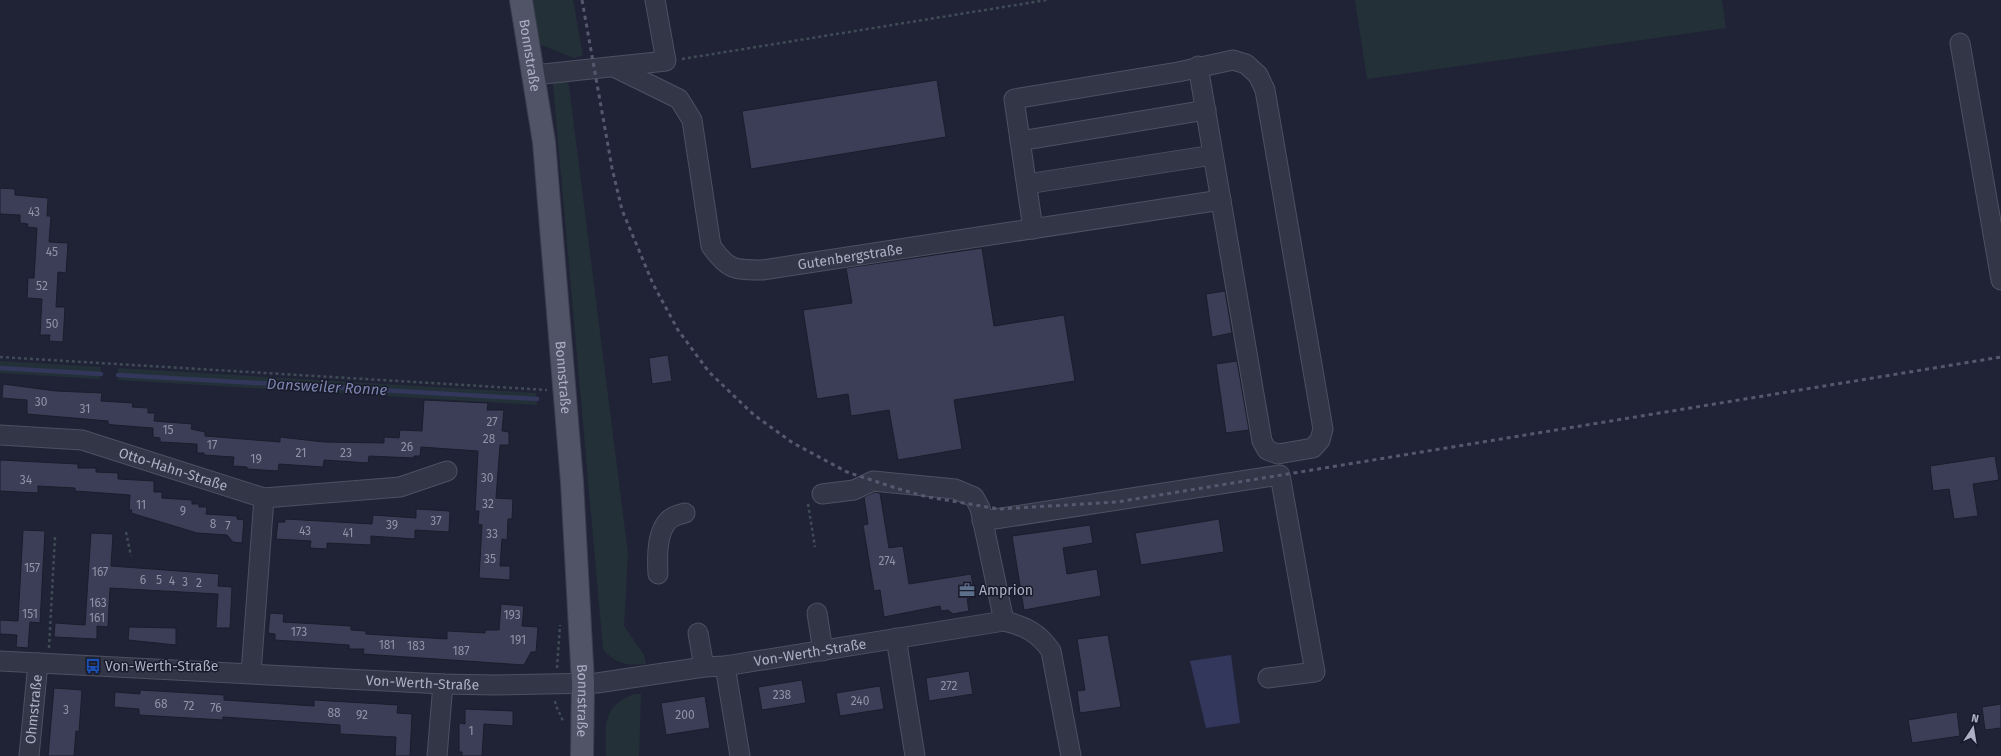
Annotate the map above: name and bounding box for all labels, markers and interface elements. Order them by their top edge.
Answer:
street label: Bonnstraße [515,18,544,93]
house number: 43 [28,205,40,219]
street label: Gutenbergstraße [796,241,904,273]
house number: 45 [46,245,58,259]
house number: 52 [36,279,48,293]
house number: 50 [46,317,59,331]
street label: Bonnstraße [551,340,574,415]
water label: Dansweiler Ronne [266,375,388,399]
house number: 30 [35,395,48,409]
house number: 31 [80,402,90,416]
house number: 27 [486,415,498,429]
house number: 15 [162,423,174,437]
house number: 28 [483,432,496,446]
house number: 17 [207,438,217,452]
house number: 26 [401,440,413,454]
street label: Otto-Hahn-Straße [117,444,230,495]
house number: 21 [296,446,306,460]
house number: 23 [340,446,352,460]
house number: 19 [250,452,262,466]
house number: 30 [481,471,494,485]
house number: 34 [20,473,33,487]
house number: 32 [482,497,494,511]
house number: 11 [136,498,146,512]
house number: 9 [180,504,186,518]
house number: 37 [430,514,442,528]
house number: 8 [210,517,217,531]
house number: 39 [386,518,398,532]
house number: 7 [225,519,231,533]
house number: 43 [299,524,311,538]
house number: 41 [343,526,353,540]
house number: 33 [486,527,498,541]
house number: 35 [484,552,496,566]
house number: 274 [878,554,896,568]
house number: 157 [24,561,40,575]
house number: 167 [92,565,108,579]
house number: 6 [140,573,146,587]
house number: 5 [156,573,162,587]
house number: 4 [169,574,176,588]
house number: 3 [182,575,188,589]
house number: 2 [196,576,202,590]
office icon: Amprion [958,581,976,599]
place label: Amprion [979,582,1033,599]
house number: 163 [89,596,107,610]
house number: 151 [22,607,38,621]
house number: 193 [503,608,521,622]
house number: 161 [89,611,105,625]
house number: 173 [291,625,307,639]
house number: 191 [510,633,526,647]
street label: Von-Werth-Straße [753,635,868,670]
house number: 181 [379,638,395,652]
house number: 183 [407,639,425,653]
house number: 187 [453,644,469,658]
bus stop icon: Von-Werth-Straße [84,657,102,675]
place label: Von-Werth-Straße [105,658,218,675]
street label: Bonnstraße [573,664,591,737]
street label: Von-Werth-Straße [365,672,479,694]
street label: Ohmstraße [22,674,46,745]
house number: 272 [941,679,958,693]
house number: 238 [773,688,792,702]
house number: 240 [851,694,870,708]
house number: 68 [154,697,168,711]
house number: 72 [183,699,195,713]
house number: 76 [210,701,222,715]
house number: 3 [63,703,69,717]
house number: 88 [327,706,341,720]
house number: 92 [356,708,368,722]
house number: 200 [675,708,695,722]
north arrow [1953,708,1993,748]
text: N [1970,712,1980,726]
house number: 1 [468,724,474,738]

